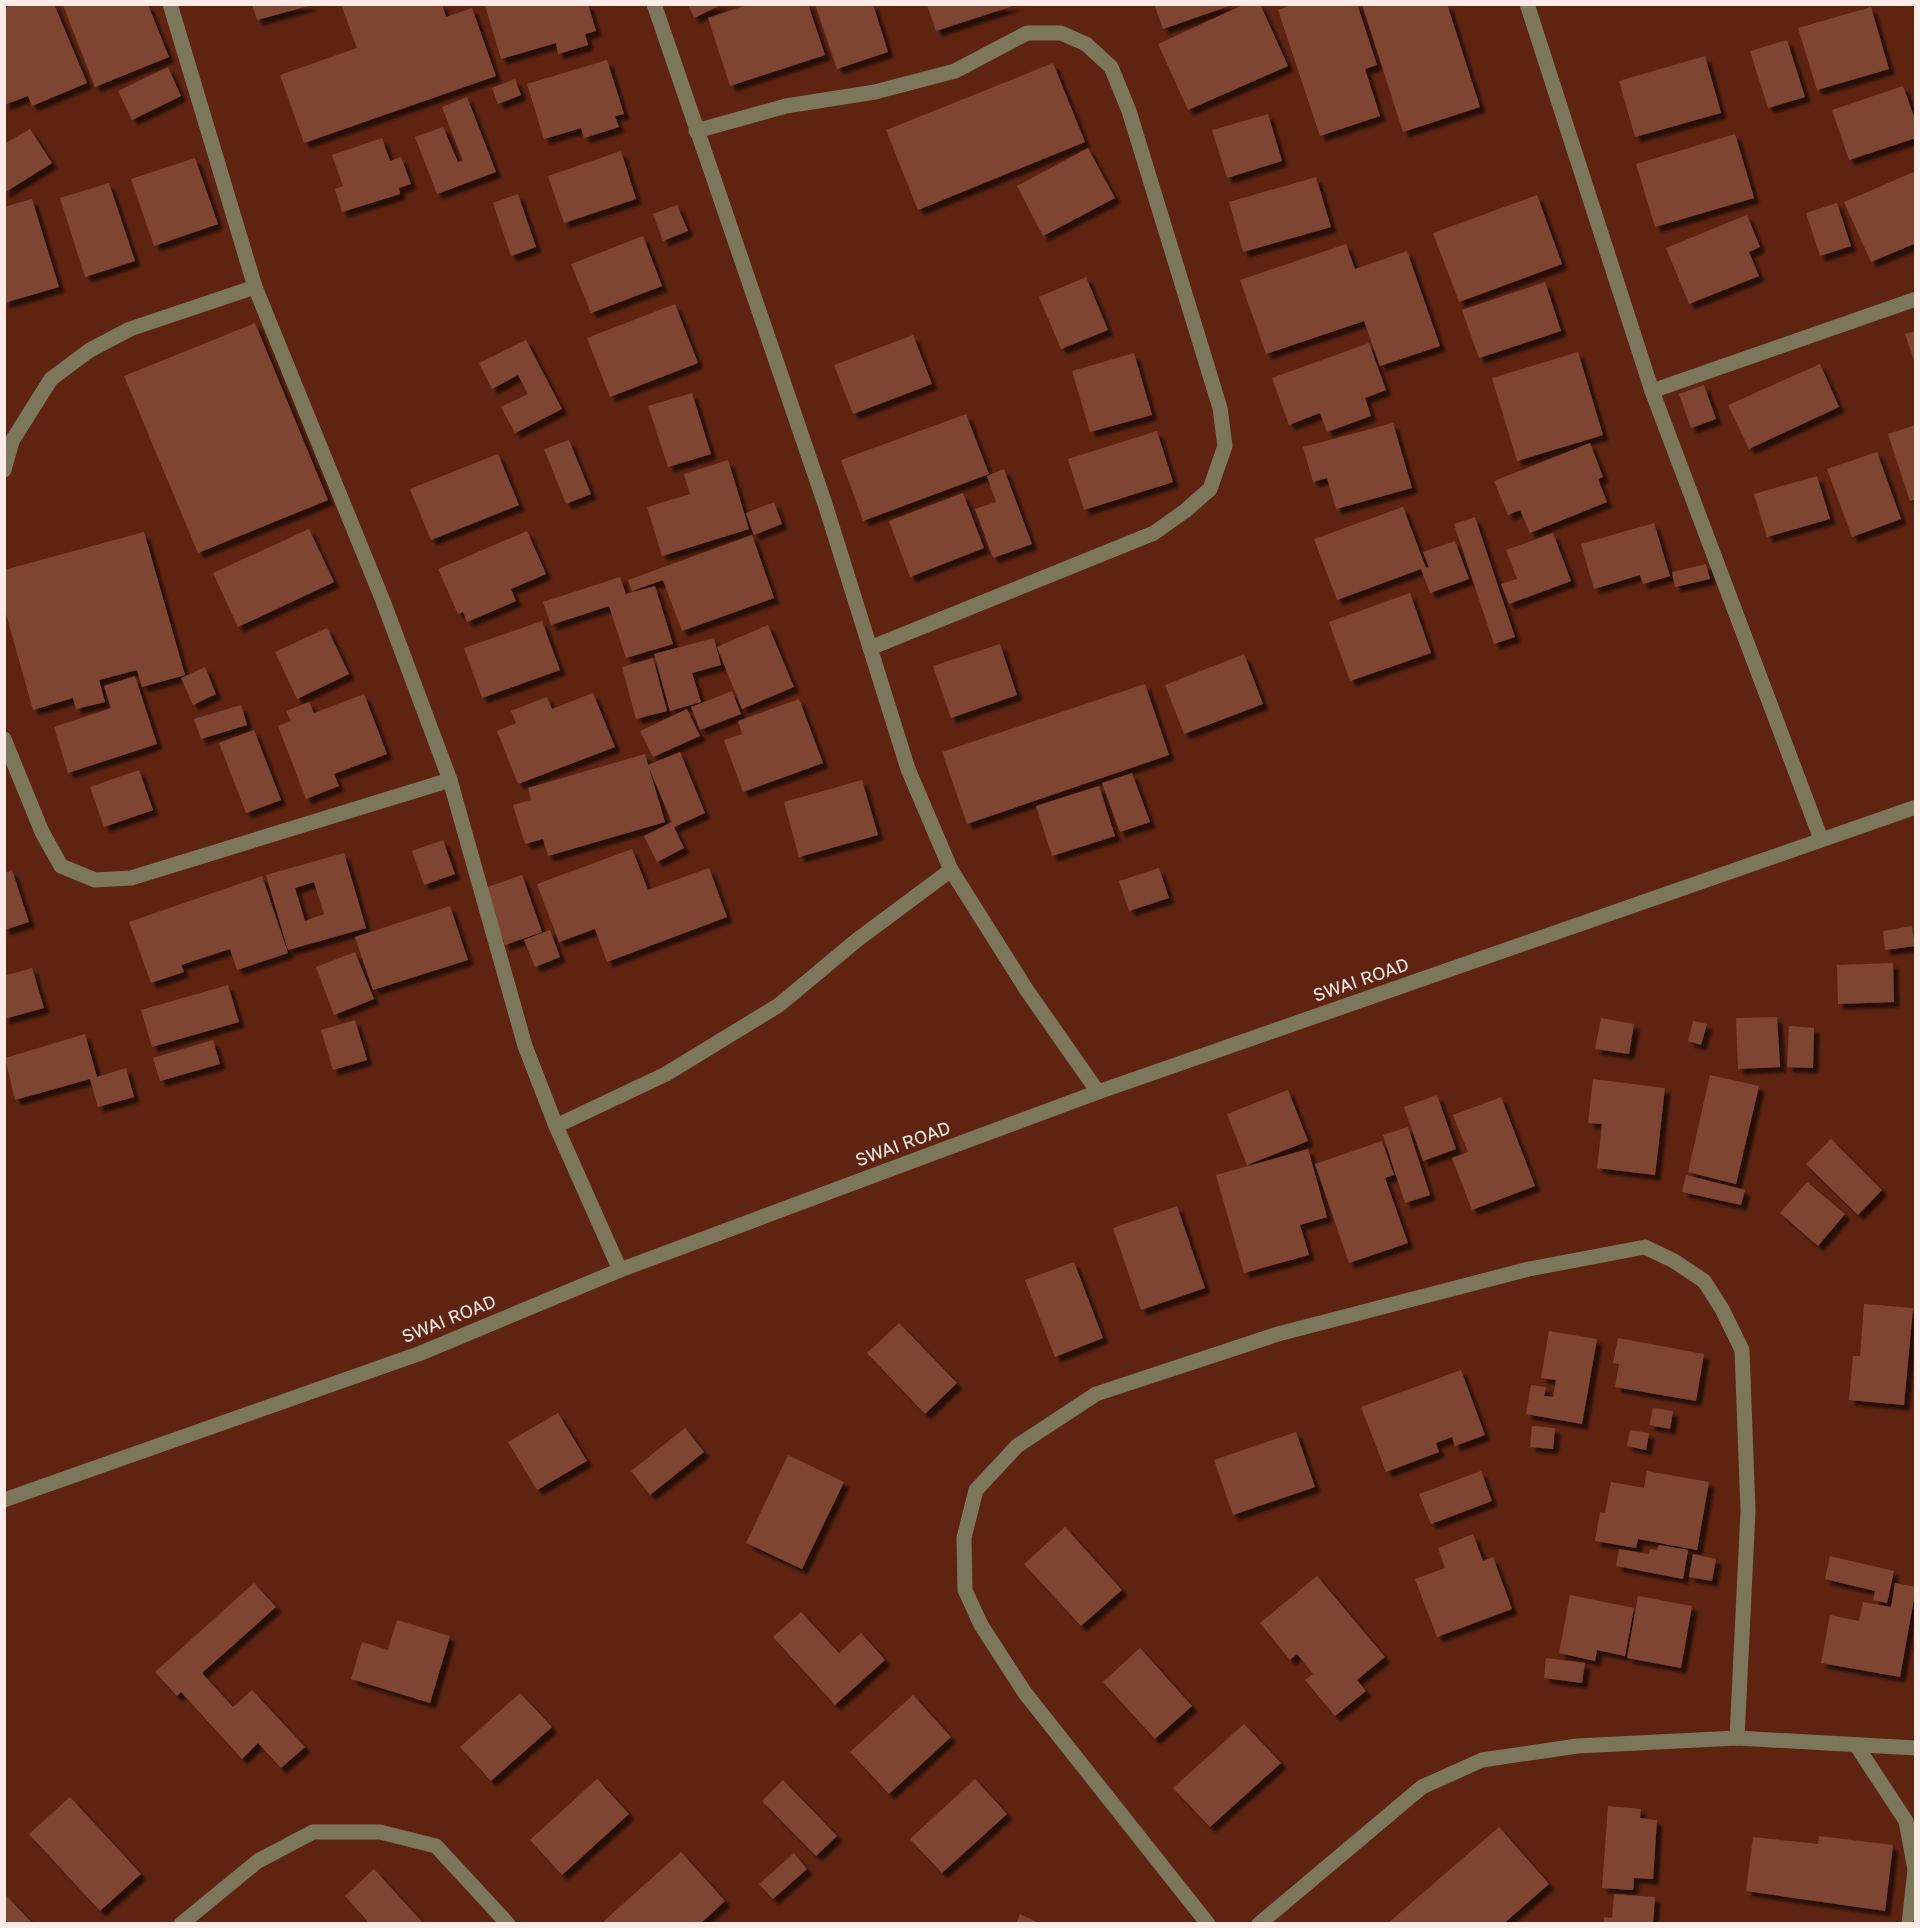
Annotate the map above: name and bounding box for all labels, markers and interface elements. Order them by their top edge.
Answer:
street label: SWAI ROAD [1310,952,1411,1006]
street label: SWAI ROAD [852,1116,953,1170]
street label: SWAI ROAD [398,1289,499,1347]

